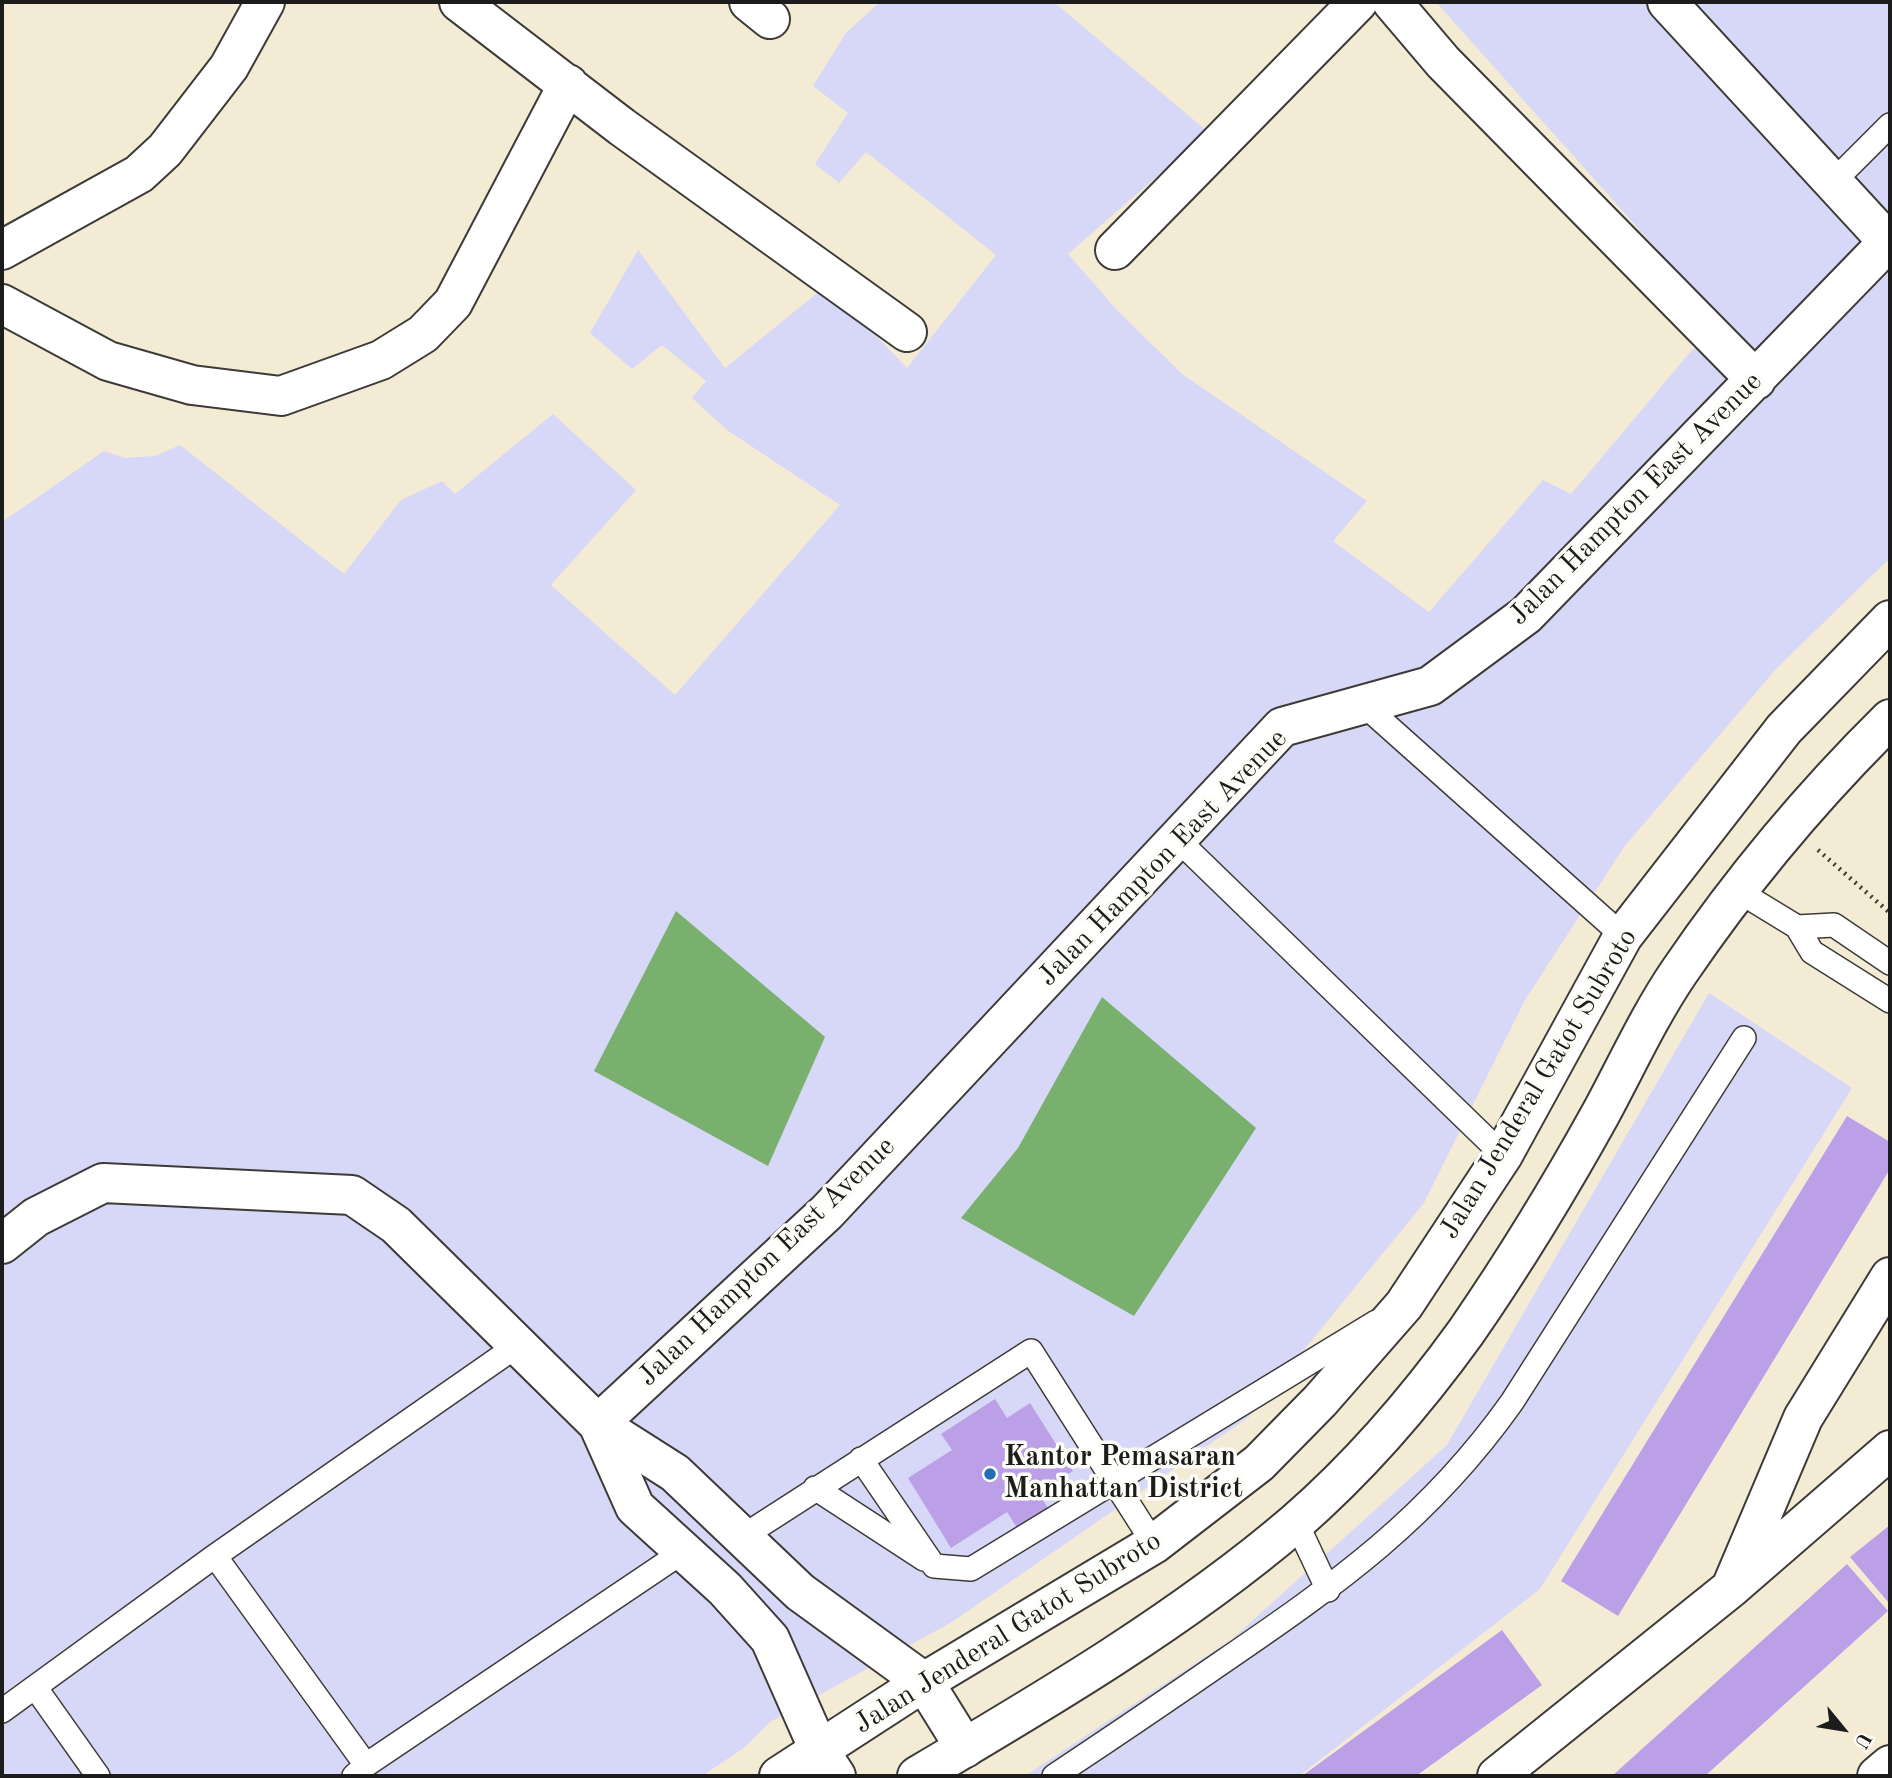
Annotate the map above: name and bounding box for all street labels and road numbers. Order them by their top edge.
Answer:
street label: Jalan Hampton East Avenue [1502,365,1770,633]
street label: Jalan Hampton East Avenue [1031,722,1295,994]
street label: Jalan Jenderal Gatot Subroto [1433,923,1645,1245]
street label: Jalan Hampton East Avenue [631,1130,903,1394]
street label: Jalan Jenderal Gatot Subroto [848,1525,1168,1741]

